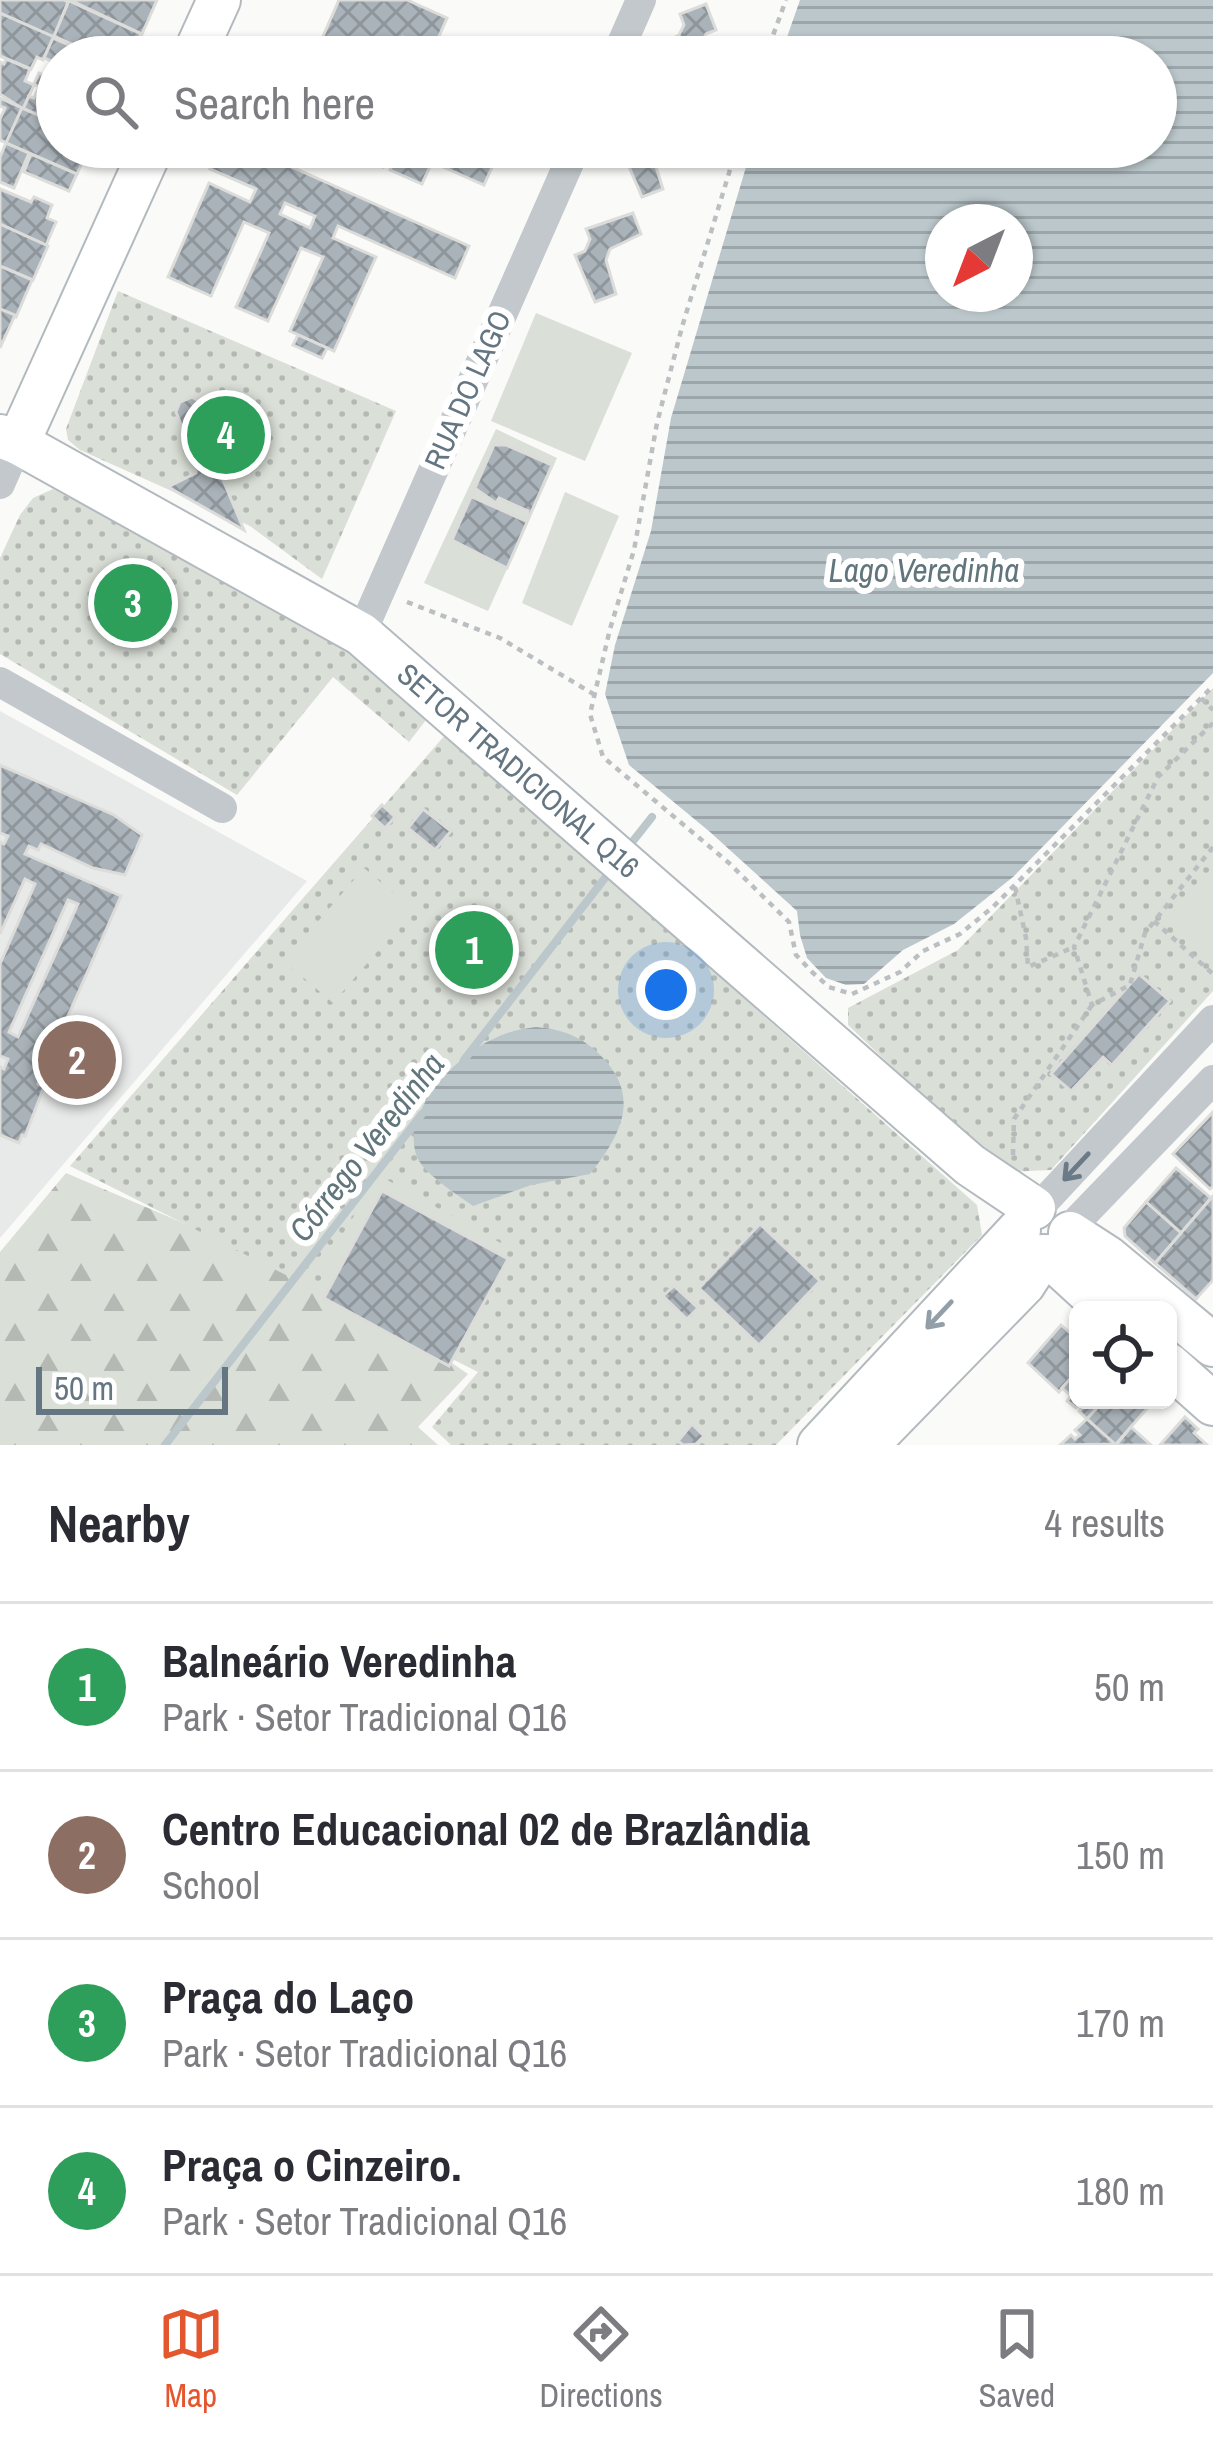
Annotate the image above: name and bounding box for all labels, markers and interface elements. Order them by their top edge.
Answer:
search box [36,36,1177,168]
icon: search [78,69,144,135]
text: Search here [174,72,375,133]
north arrow [925,204,1033,312]
street label: RUA DO LAGO [414,304,520,475]
pin: 4 [187,390,265,480]
water label: Lago Veredinha [829,548,1019,592]
pin: 3 [94,558,172,648]
street label: SETOR TRADICIONAL Q16 [389,654,648,887]
pin: 1 [435,905,513,995]
your location [636,960,696,1020]
pin: 2 [38,1015,116,1105]
water label: Córrego Veredinha [278,1043,454,1251]
one-way arrow [1063,1151,1090,1181]
one-way arrow [925,1299,954,1329]
map controls [1069,1301,1177,1409]
button: locate [1069,1301,1177,1409]
scale bar [36,1361,228,1414]
text: 50 m [54,1366,114,1410]
text: Nearby [48,1489,190,1558]
text: 4 results [1044,1497,1165,1549]
text: Balneário Veredinha [162,1630,516,1691]
text: 1 [78,1661,96,1713]
text: 50 m [1094,1661,1165,1713]
text: Park · Setor Tradicional Q16 [162,1691,567,1743]
text: Centro Educacional 02 de Brazlândia [162,1798,810,1859]
text: 2 [78,1829,96,1881]
text: 150 m [1076,1829,1165,1881]
text: School [162,1859,260,1911]
text: Praça do Laço [162,1966,414,2027]
text: 3 [78,1997,96,2049]
text: 170 m [1076,1997,1165,2049]
text: Park · Setor Tradicional Q16 [162,2027,567,2079]
text: Praça o Cinzeiro. [162,2134,461,2195]
text: 4 [78,2165,96,2217]
text: 180 m [1076,2165,1165,2217]
text: Park · Setor Tradicional Q16 [162,2195,567,2247]
tab: Map [158,2301,224,2417]
tab: Directions [539,2301,663,2417]
tab: Saved [978,2301,1055,2417]

